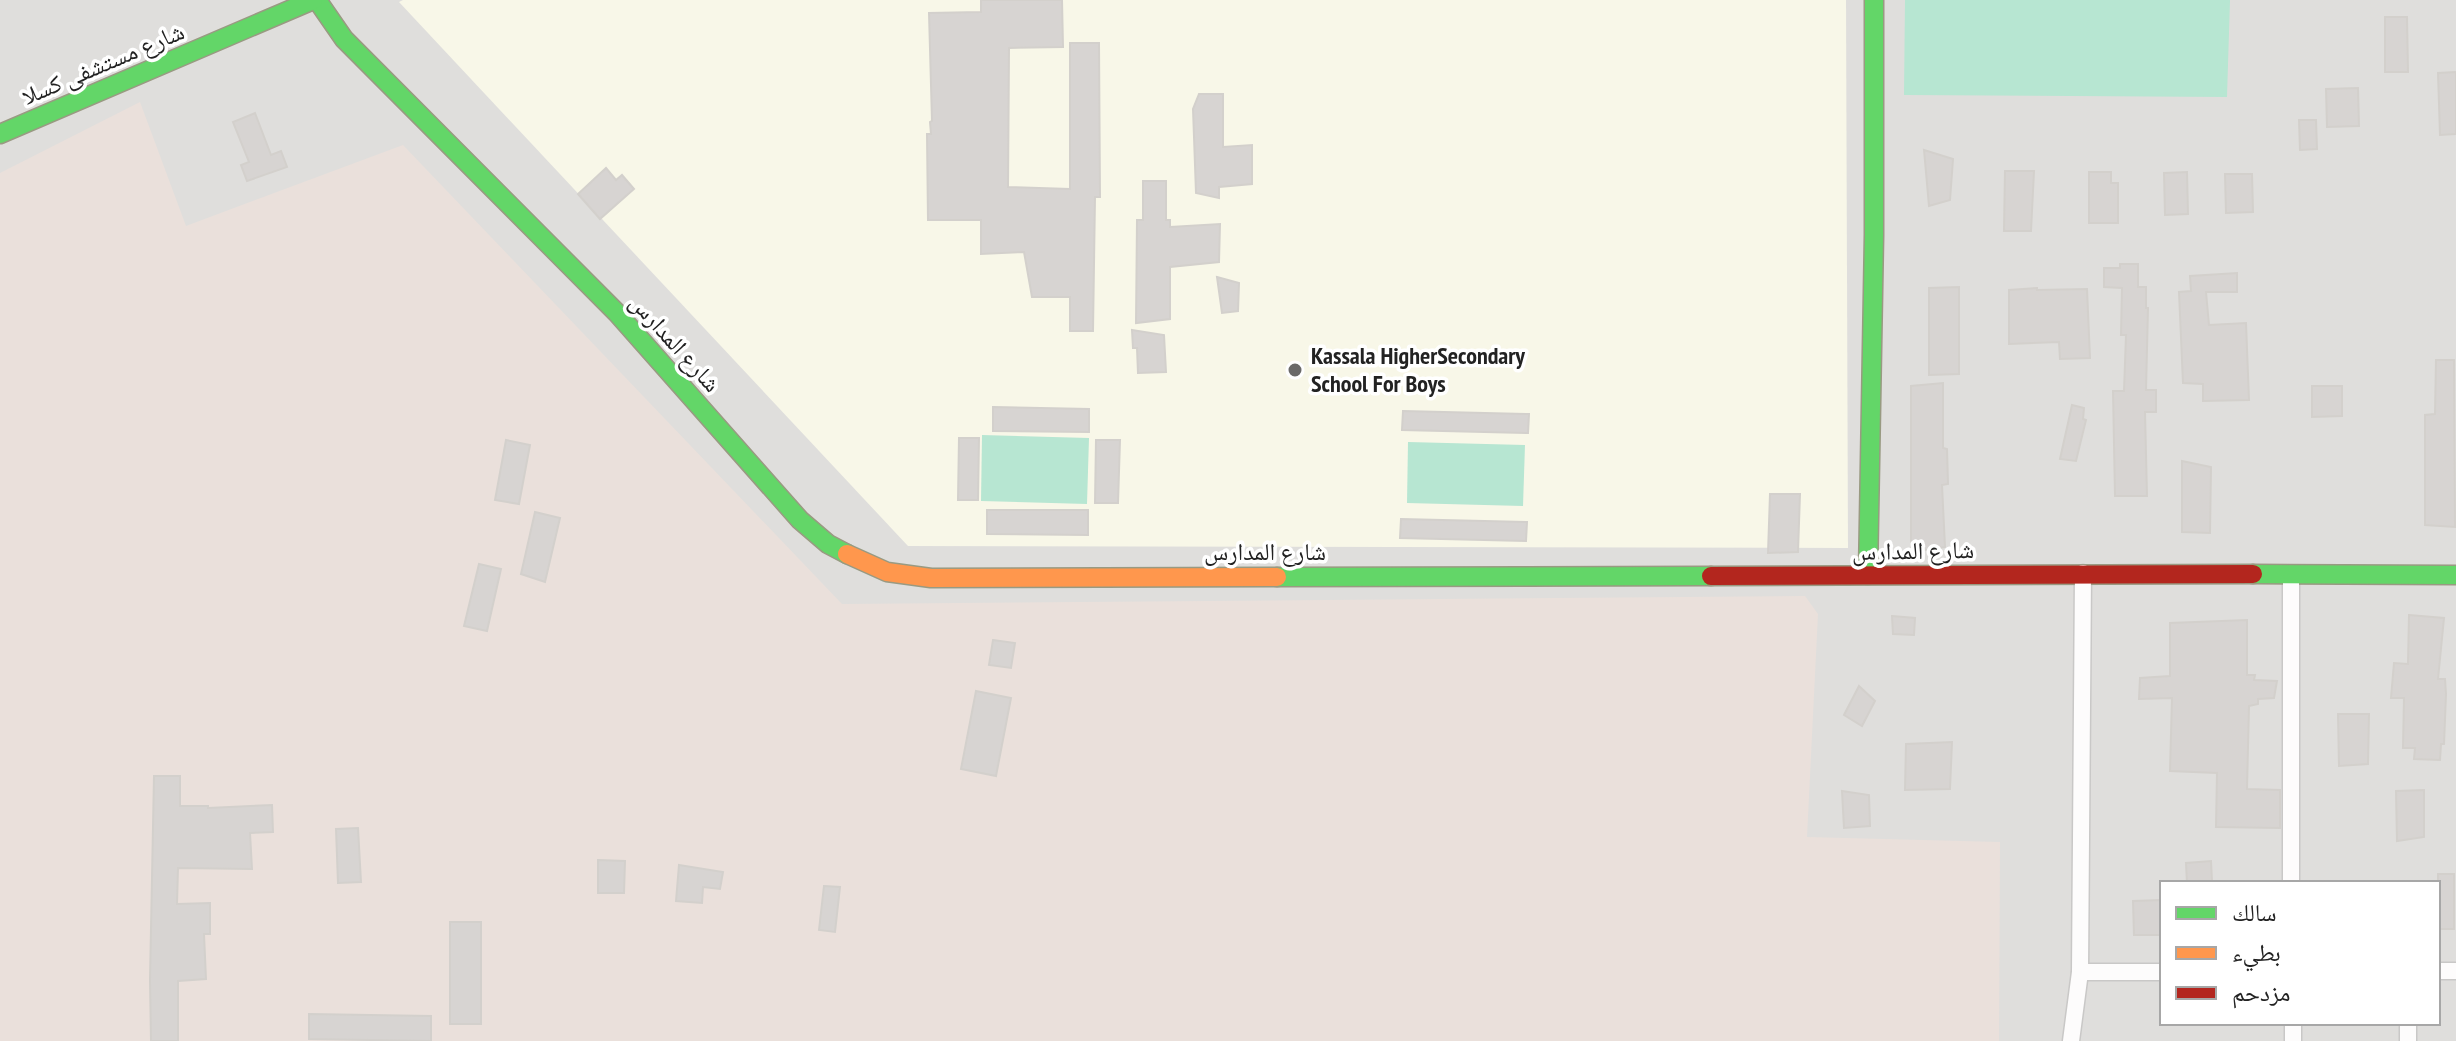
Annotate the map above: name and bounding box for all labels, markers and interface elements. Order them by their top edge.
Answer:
street label: شارع مستشفى كسلا [17,15,189,112]
street label: شارع المدارس [623,287,728,398]
place label: Kassala HigherSecondary School For Boys [1311,340,1525,399]
marker: Kassala HigherSecondary School For Boys [1286,361,1304,379]
street label: شارع المدارس [1852,534,1974,567]
street label: شارع المدارس [1204,536,1326,567]
legend [2160,881,2440,1025]
text: سالك [2232,897,2277,928]
text: بطيء [2232,937,2281,972]
text: مزدحم [2232,977,2291,1009]

